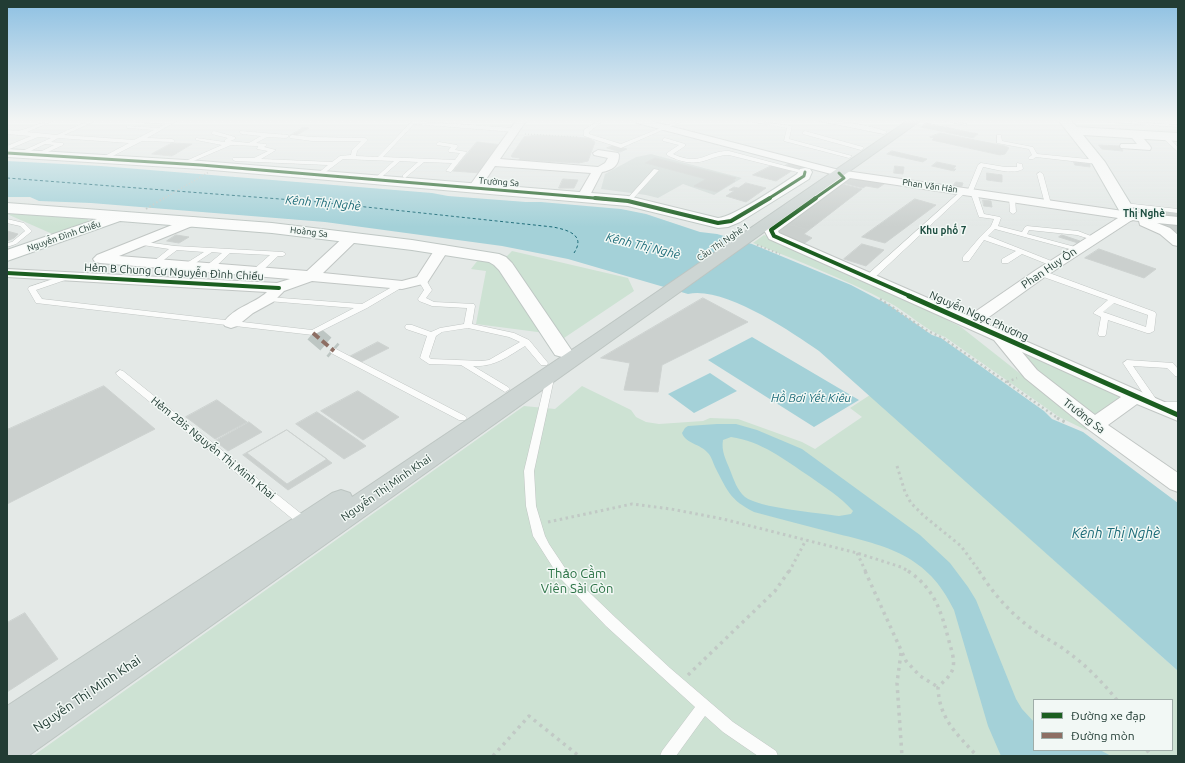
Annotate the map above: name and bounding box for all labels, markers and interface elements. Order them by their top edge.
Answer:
street label: Trường Sa [478,175,520,189]
street label: Phan Văn Hân [902,177,958,195]
water label: Kênh Thị Nghè [285,193,361,213]
district label: Thị Nghè [1123,208,1165,220]
street label: Nguyễn Đình Chiểu [26,218,102,254]
street label: Cầu Thị Nghè 1 [695,221,751,263]
street label: Hoàng Sa [290,224,328,240]
district label: Khu phố 7 [920,225,966,237]
water label: Kênh Thị Nghè [605,230,681,262]
street label: Phan Huy Ôn [1019,245,1079,291]
street label: Hẻm B Chung Cư Nguyễn Ðình Chiểu [84,261,264,283]
street label: Nguyễn Ngọc Phương [927,288,1031,344]
water label: Hồ Bơi Yết Kiêu [771,391,851,405]
street label: Hẻm 2Bis Nguyễn Thị Minh Khai [148,394,278,502]
street label: Trường Sa [1060,396,1108,436]
street label: Nguyễn Thị Minh Khai [338,452,434,524]
water label: Kênh Thị Nghè [1072,525,1160,541]
park label: Thảo Cầm Viên Sài Gòn [541,566,613,597]
street label: Nguyễn Thị Minh Khai [30,652,144,736]
legend [1033,699,1173,751]
text: Đường xe đạp [1071,709,1146,722]
text: Đường mòn [1071,729,1135,742]

